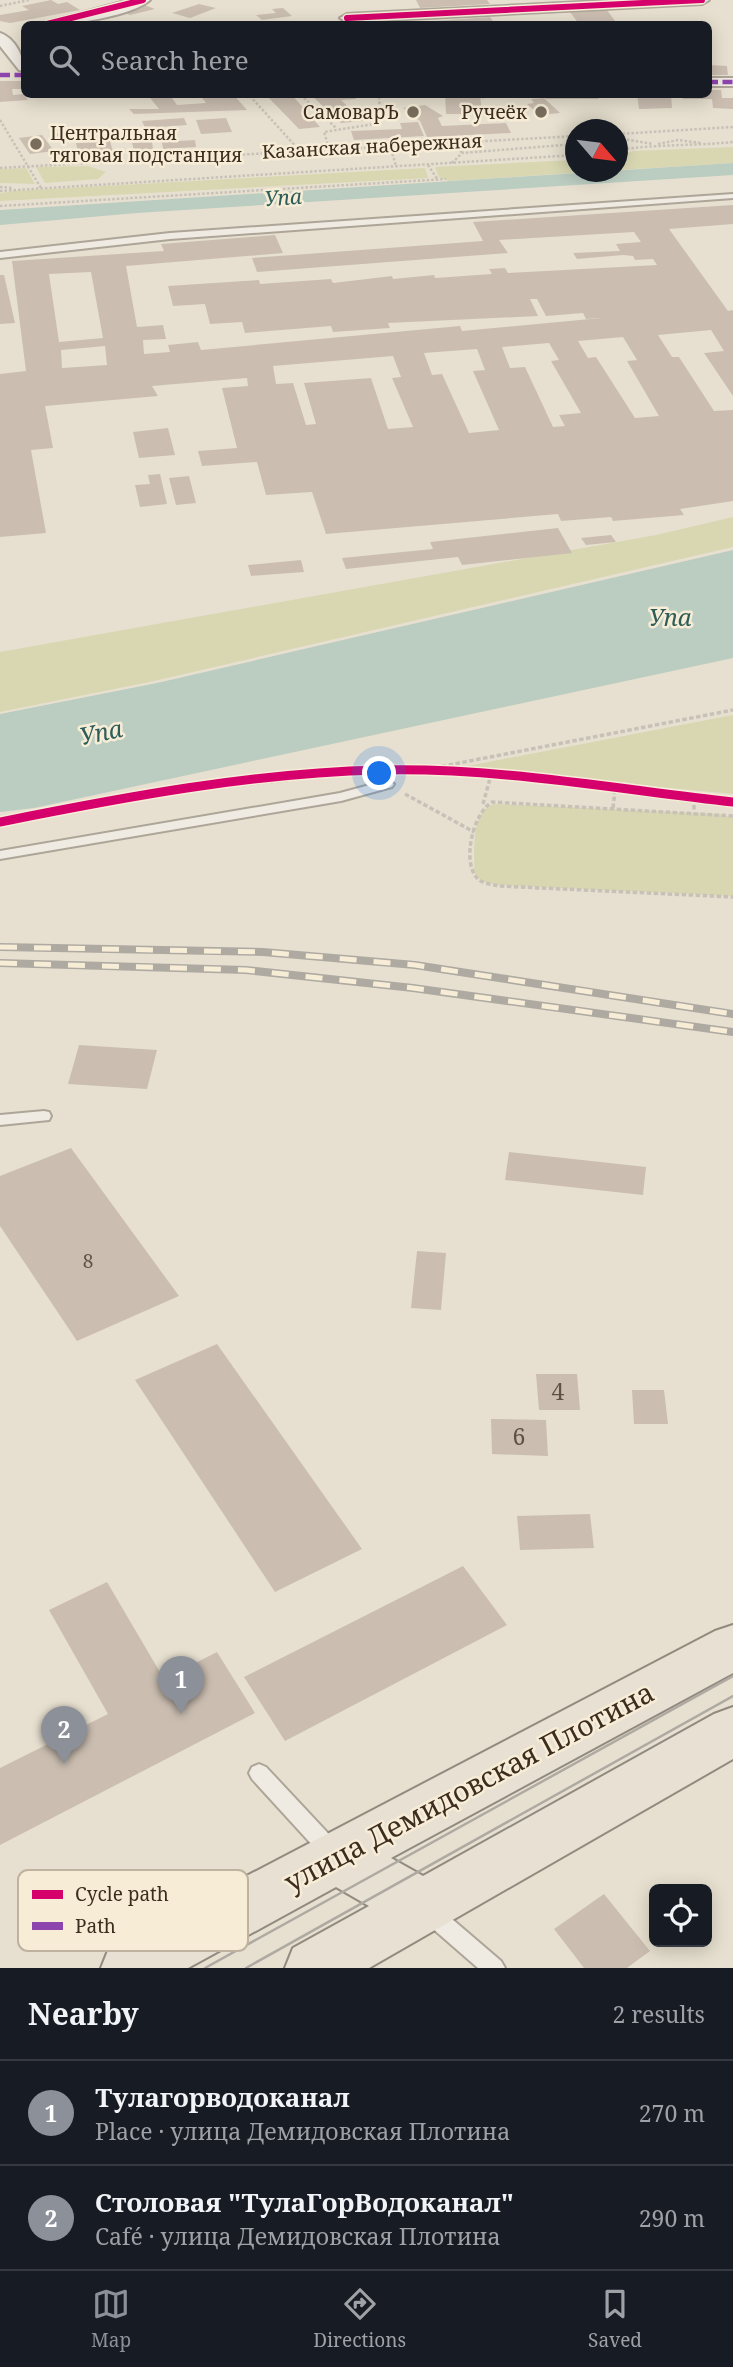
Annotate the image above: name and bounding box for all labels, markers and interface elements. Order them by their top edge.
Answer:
search box [21,21,712,98]
icon: search [45,41,83,79]
text: Search here [101,42,249,78]
place label: СамоварЪ [303,99,399,125]
place label: Ручеёк [461,99,528,125]
marker: СамоварЪ [405,104,421,120]
marker: Ручеёк [533,104,549,120]
north arrow [565,119,628,182]
place label: Центральная тяговая подстанция [50,120,243,168]
street label: Казанская набережная [261,127,483,165]
marker: Центральная тяговая подстанция [28,136,44,152]
water label: Упа [263,182,303,212]
water label: Упа [648,600,692,633]
water label: Упа [76,711,126,752]
your location [362,756,396,790]
house number: 8 [83,1248,93,1274]
house number: 4 [552,1375,565,1407]
house number: 6 [513,1420,525,1452]
pin: 1 [158,1656,204,1714]
street label: улица Демидовская Плотина [277,1672,660,1900]
pin: 2 [41,1706,87,1764]
legend [18,1870,248,1951]
text: Cycle path [75,1881,169,1907]
map controls [649,1884,712,1947]
button: locate [649,1884,712,1947]
text: Path [75,1913,116,1939]
text: Nearby [28,1993,139,2034]
text: 2 results [612,1998,705,2030]
text: Тулагорводоканал [95,2079,350,2115]
text: 1 [45,2097,58,2129]
text: 270 m [639,2097,705,2129]
text: Place · улица Демидовская Плотина [95,2115,510,2147]
text: Столовая "ТулаГорВодоканал" [95,2184,514,2220]
text: 2 [45,2202,58,2234]
text: 290 m [639,2202,705,2234]
text: Café · улица Демидовская Плотина [95,2220,501,2252]
tab: Map [91,2285,131,2353]
tab: Directions [313,2285,406,2353]
tab: Saved [588,2285,642,2353]

